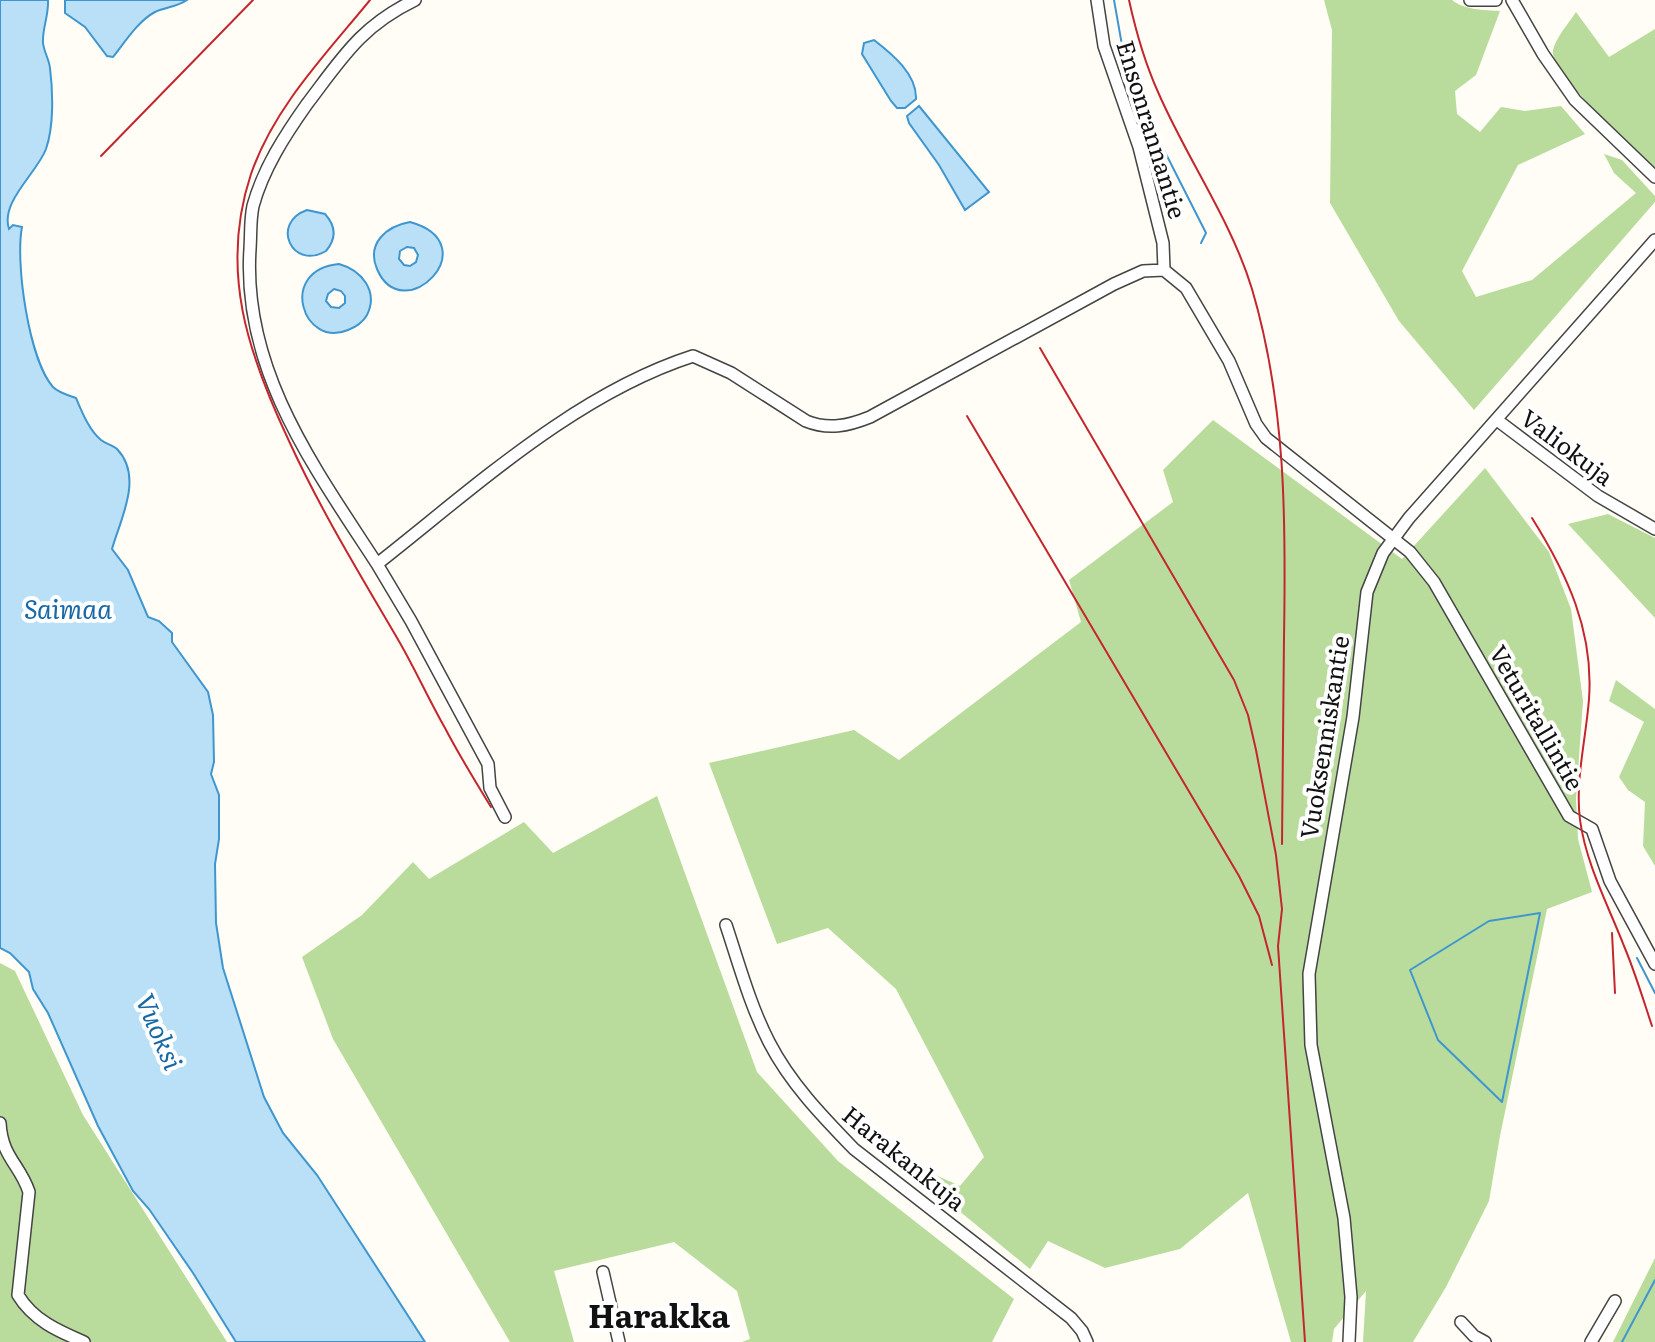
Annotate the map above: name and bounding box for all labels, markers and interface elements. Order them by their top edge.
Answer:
street label: Ensonrannantie [1109,35,1197,223]
street label: Valiokuja [1514,399,1622,493]
water label: Saimaa [24,588,112,627]
street label: Vuoksenniskantie [1290,633,1356,841]
street label: Veturitallintie [1482,638,1594,796]
water label: Vuoksi [128,987,195,1075]
street label: Harakankuja [836,1096,974,1218]
district label: Harakka [588,1290,731,1338]

